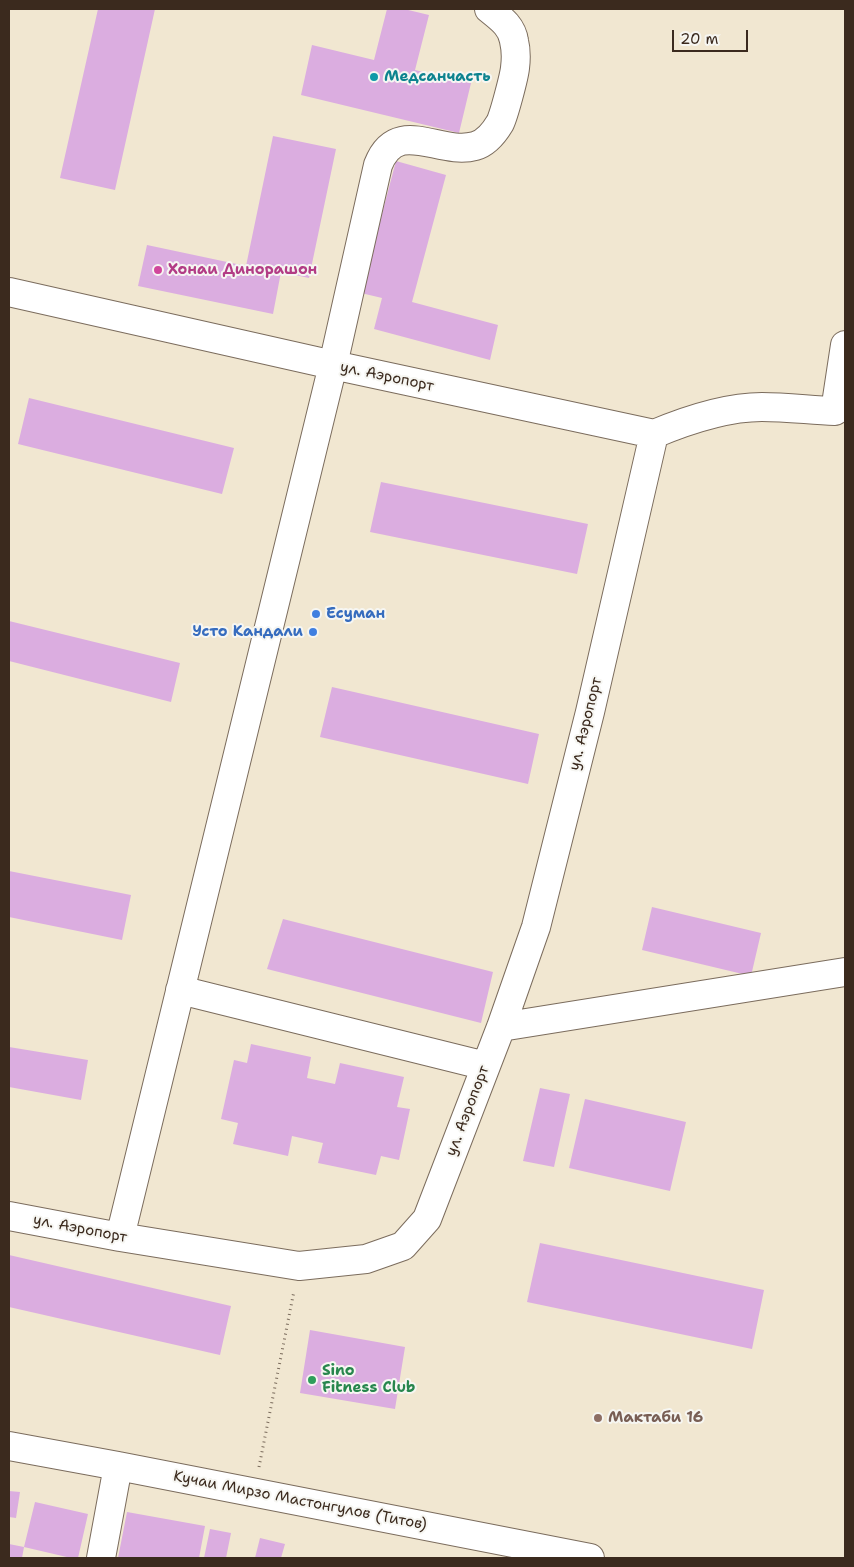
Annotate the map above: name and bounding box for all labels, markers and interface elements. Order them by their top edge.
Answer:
scale bar [674,20,750,52]
text: 20 m [680,29,719,49]
place label: Медсанчасть [384,68,491,86]
marker: Медсанчасть [368,71,380,83]
place label: Хонаи Динорашон [168,261,317,279]
marker: Хонаи Динорашон [152,264,164,276]
street label: ул. Аэропорт [338,358,436,396]
place label: Есуман [326,605,385,623]
marker: Есуман [310,608,322,620]
place label: Усто Кандали [192,623,303,641]
marker: Усто Кандали [307,626,319,638]
street label: ул. Аэропорт [566,676,606,772]
street label: ул. Аэропорт [443,1063,493,1159]
street label: ул. Аэропорт [31,1211,129,1247]
place label: Sino Fitness Club [322,1362,415,1397]
marker: Sino Fitness Club [306,1374,318,1386]
place label: Мактаби 16 [608,1409,703,1427]
marker: Мактаби 16 [592,1412,604,1424]
street label: Кучаи Мирзо Мастонгулов (Титов) [172,1468,428,1534]

